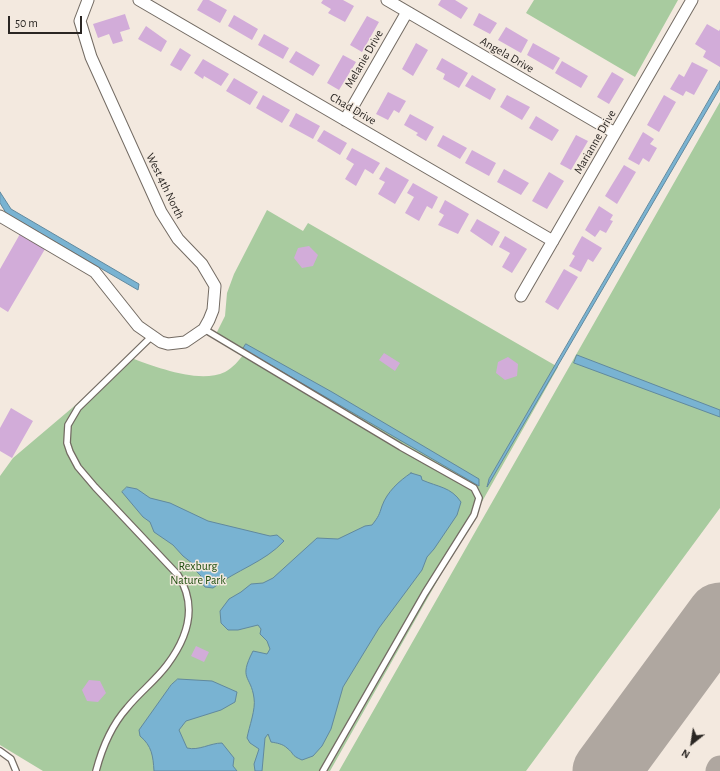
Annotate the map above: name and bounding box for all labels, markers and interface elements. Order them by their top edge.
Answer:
scale bar [10,8,84,34]
text: 50 m [15,17,38,29]
street label: Melanie Drive [342,27,386,91]
street label: Angela Drive [477,34,537,76]
street label: Chad Drive [327,90,379,128]
street label: Marianne Drive [571,107,619,177]
street label: West 4th North [143,151,187,221]
park label: Rexburg Nature Park [170,559,226,587]
north arrow [672,723,712,763]
text: N [680,747,692,761]

